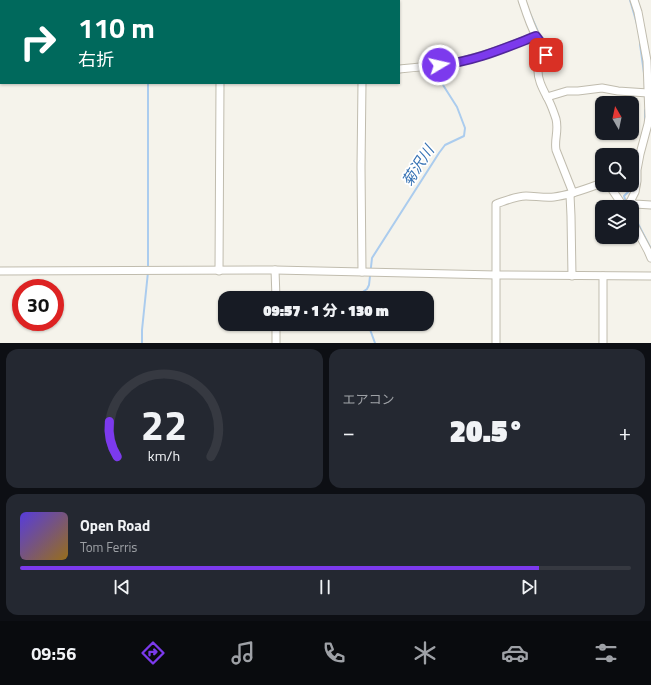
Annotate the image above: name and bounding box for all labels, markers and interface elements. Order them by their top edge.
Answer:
text: 110 m [78,6,155,49]
icon: right [12,16,64,68]
pin [529,38,563,72]
position arrow [418,44,460,86]
icon: arrive [535,44,557,66]
text: 右折 [78,46,114,73]
north arrow [595,96,639,140]
map controls [595,96,639,244]
water label: 菊沢川 [396,139,441,191]
button: search [595,148,639,192]
button: layers [595,200,639,244]
speed limit sign: 30 [12,279,64,331]
text: 09:57 · 1 分 · 130 m [263,299,389,322]
text: エアコン [343,389,395,409]
text: 22 [141,392,188,455]
text: 20.5° [450,408,524,454]
text: − [343,415,355,449]
text: + [619,415,631,449]
text: km/h [148,444,180,466]
text: Open Road [80,514,150,537]
text: Tom Ferris [80,537,137,557]
icon: previous [111,576,133,598]
icon: pause [314,576,336,598]
icon: next [518,576,540,598]
icon: directions [139,639,167,667]
icon: music [229,639,257,667]
icon: phone [320,639,348,667]
icon: climate [411,639,439,667]
icon: car [501,639,529,667]
icon: filters [592,639,620,667]
text: 09:56 [31,640,76,667]

